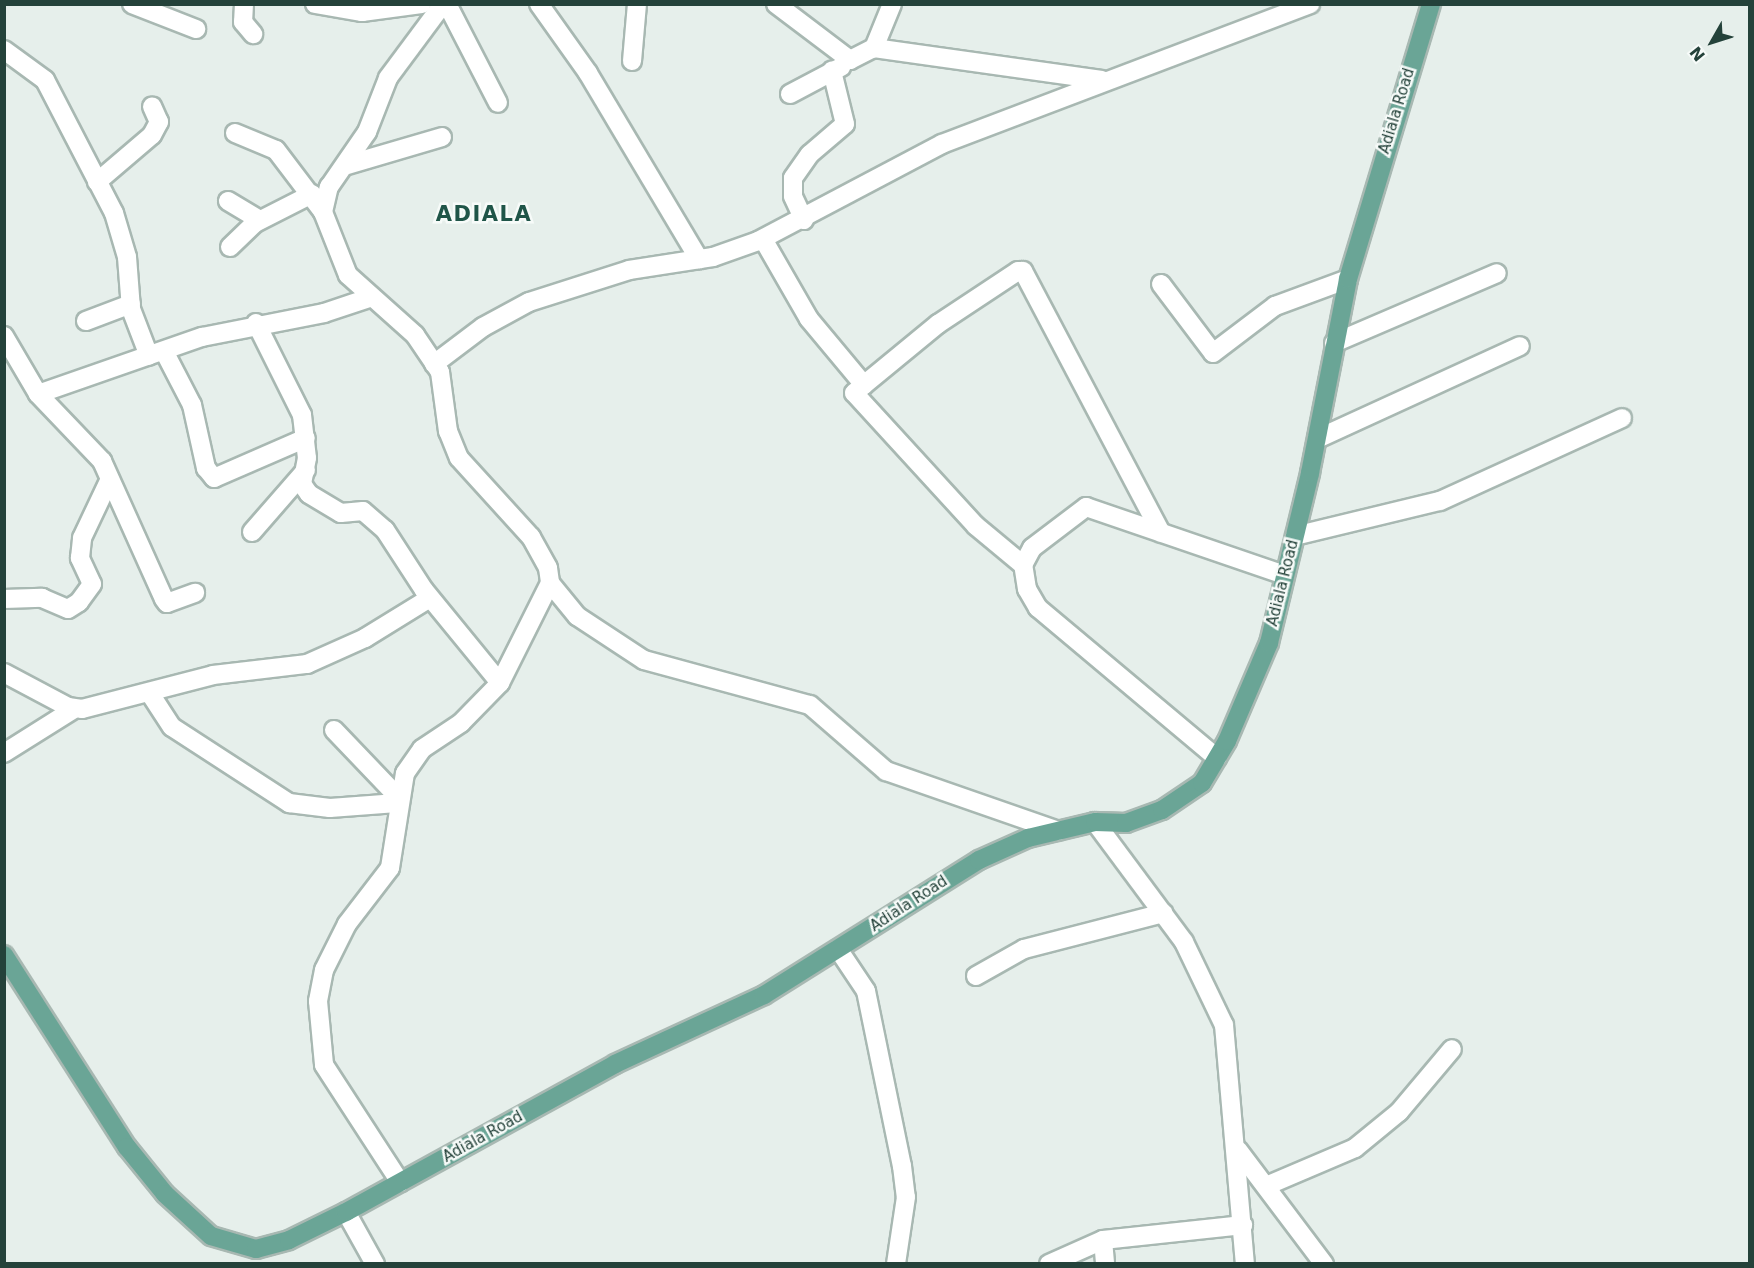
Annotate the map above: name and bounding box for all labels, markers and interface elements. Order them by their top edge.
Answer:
north arrow [1682,12,1742,72]
text: N [1686,42,1709,65]
street label: Adiala Road [1375,66,1419,156]
district label: ADIALA [436,201,532,227]
street label: Adiala Road [1264,538,1302,628]
street label: Adiala Road [867,872,951,936]
street label: Adiala Road [440,1108,526,1166]

